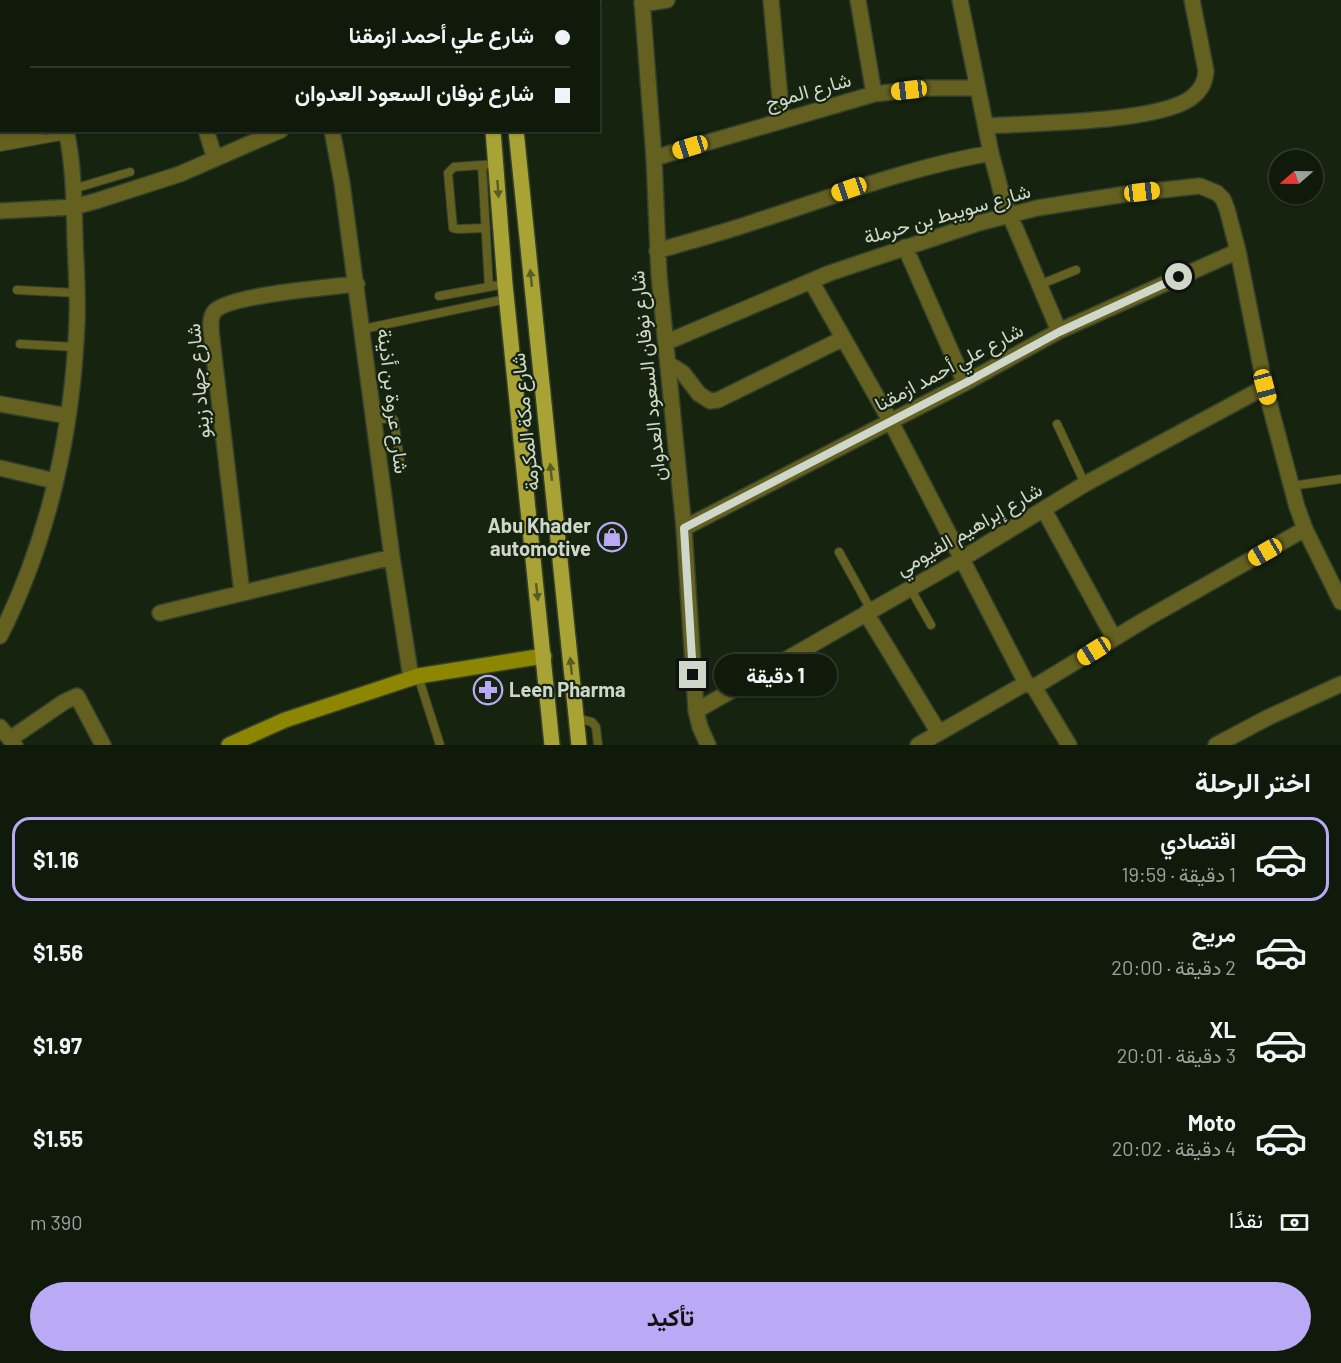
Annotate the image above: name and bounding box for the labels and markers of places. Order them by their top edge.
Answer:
place label: Abu Khader automotive [487,513,591,560]
shop icon: Abu Khader automotive [596,521,628,553]
pharmacy icon: Leen Pharma [472,674,504,706]
place label: Leen Pharma [509,677,626,701]

